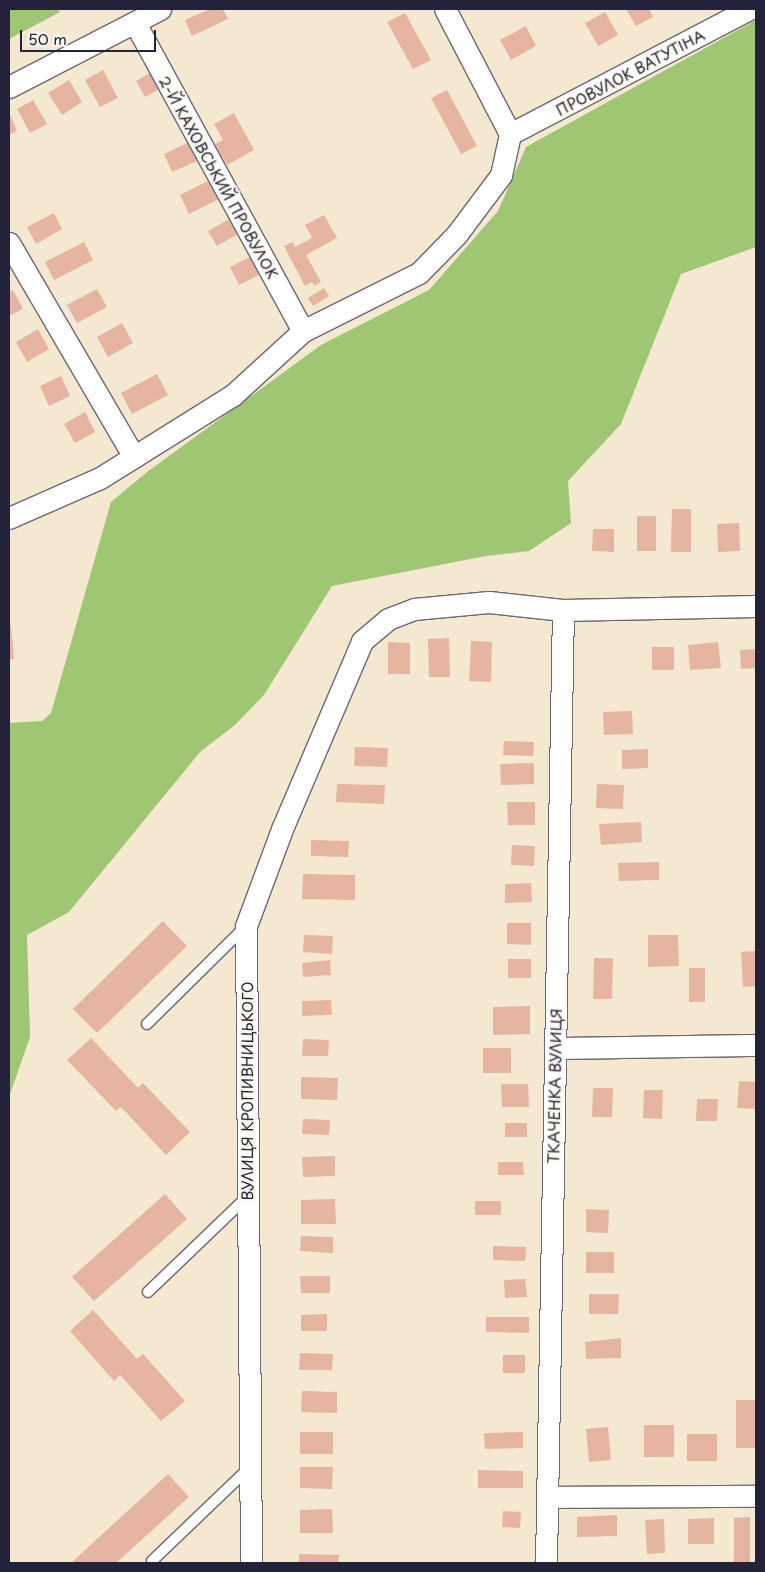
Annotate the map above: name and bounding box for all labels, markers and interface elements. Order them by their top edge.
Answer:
scale bar [22,20,159,52]
street label: ПРОВУЛОК ВАТУТІНА [552,25,708,119]
text: 50 m [28,27,67,50]
street label: 2-Й КАХОВСЬКИЙ ПРОВУЛОК [155,72,283,282]
street label: ВУЛИЦЯ КРОПИВНИЦЬКОГО [238,981,256,1201]
street label: ТКАЧЕНКА ВУЛИЦЯ [544,1008,564,1164]

